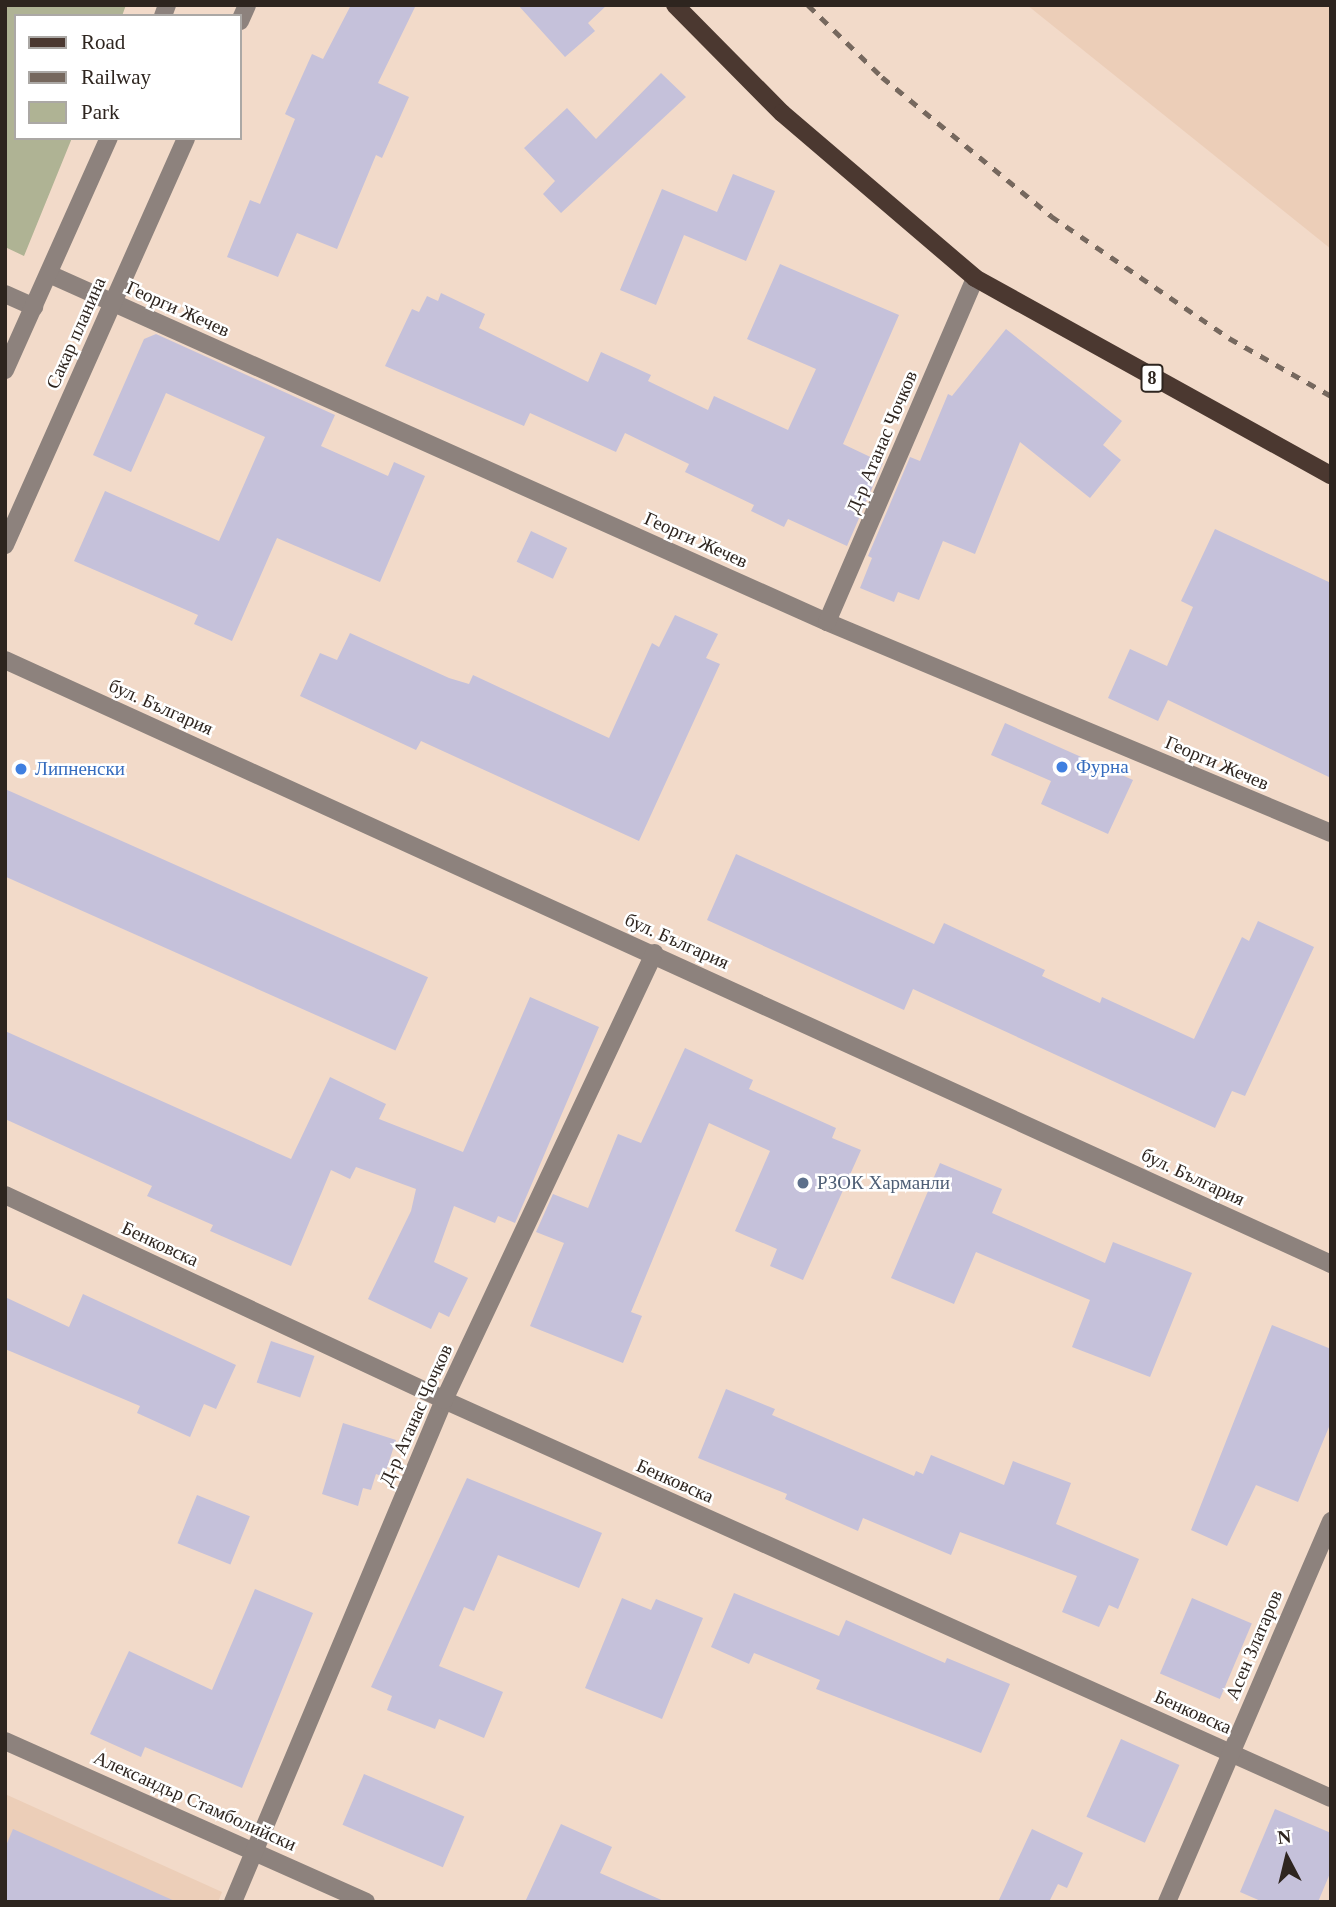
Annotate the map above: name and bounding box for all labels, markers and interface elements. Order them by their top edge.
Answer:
legend [14,14,242,140]
text: Road [81,30,125,54]
text: Railway [81,65,151,89]
text: Park [81,100,120,124]
street label: Сакар планина [41,274,111,392]
street label: Георги Жечев [123,276,233,342]
road number: 8 [1140,364,1164,392]
street label: Д-р Атанас Чочков [842,367,922,517]
street label: Георги Жечев [641,507,751,573]
street label: бул. България [105,674,217,740]
street label: Георги Жечев [1162,731,1272,795]
place label: Фурна [1076,756,1129,778]
place label: Липненски [35,758,125,780]
marker: Фурна [1054,759,1070,775]
marker: Липненски [13,761,29,777]
street label: бул. България [621,908,733,974]
street label: бул. България [1138,1143,1248,1211]
place label: РЗОК Харманли [817,1172,950,1194]
marker: РЗОК Харманли [795,1175,811,1191]
street label: Бенковска [118,1216,202,1272]
street label: Д-р Атанас Чочков [375,1341,457,1489]
street label: Бенковска [633,1454,717,1508]
street label: Асен Златаров [1221,1587,1287,1703]
street label: Бенковска [1151,1685,1235,1739]
street label: Александър Стамболийски [90,1746,300,1856]
north arrow [1252,1823,1322,1893]
text: N [1276,1825,1292,1848]

